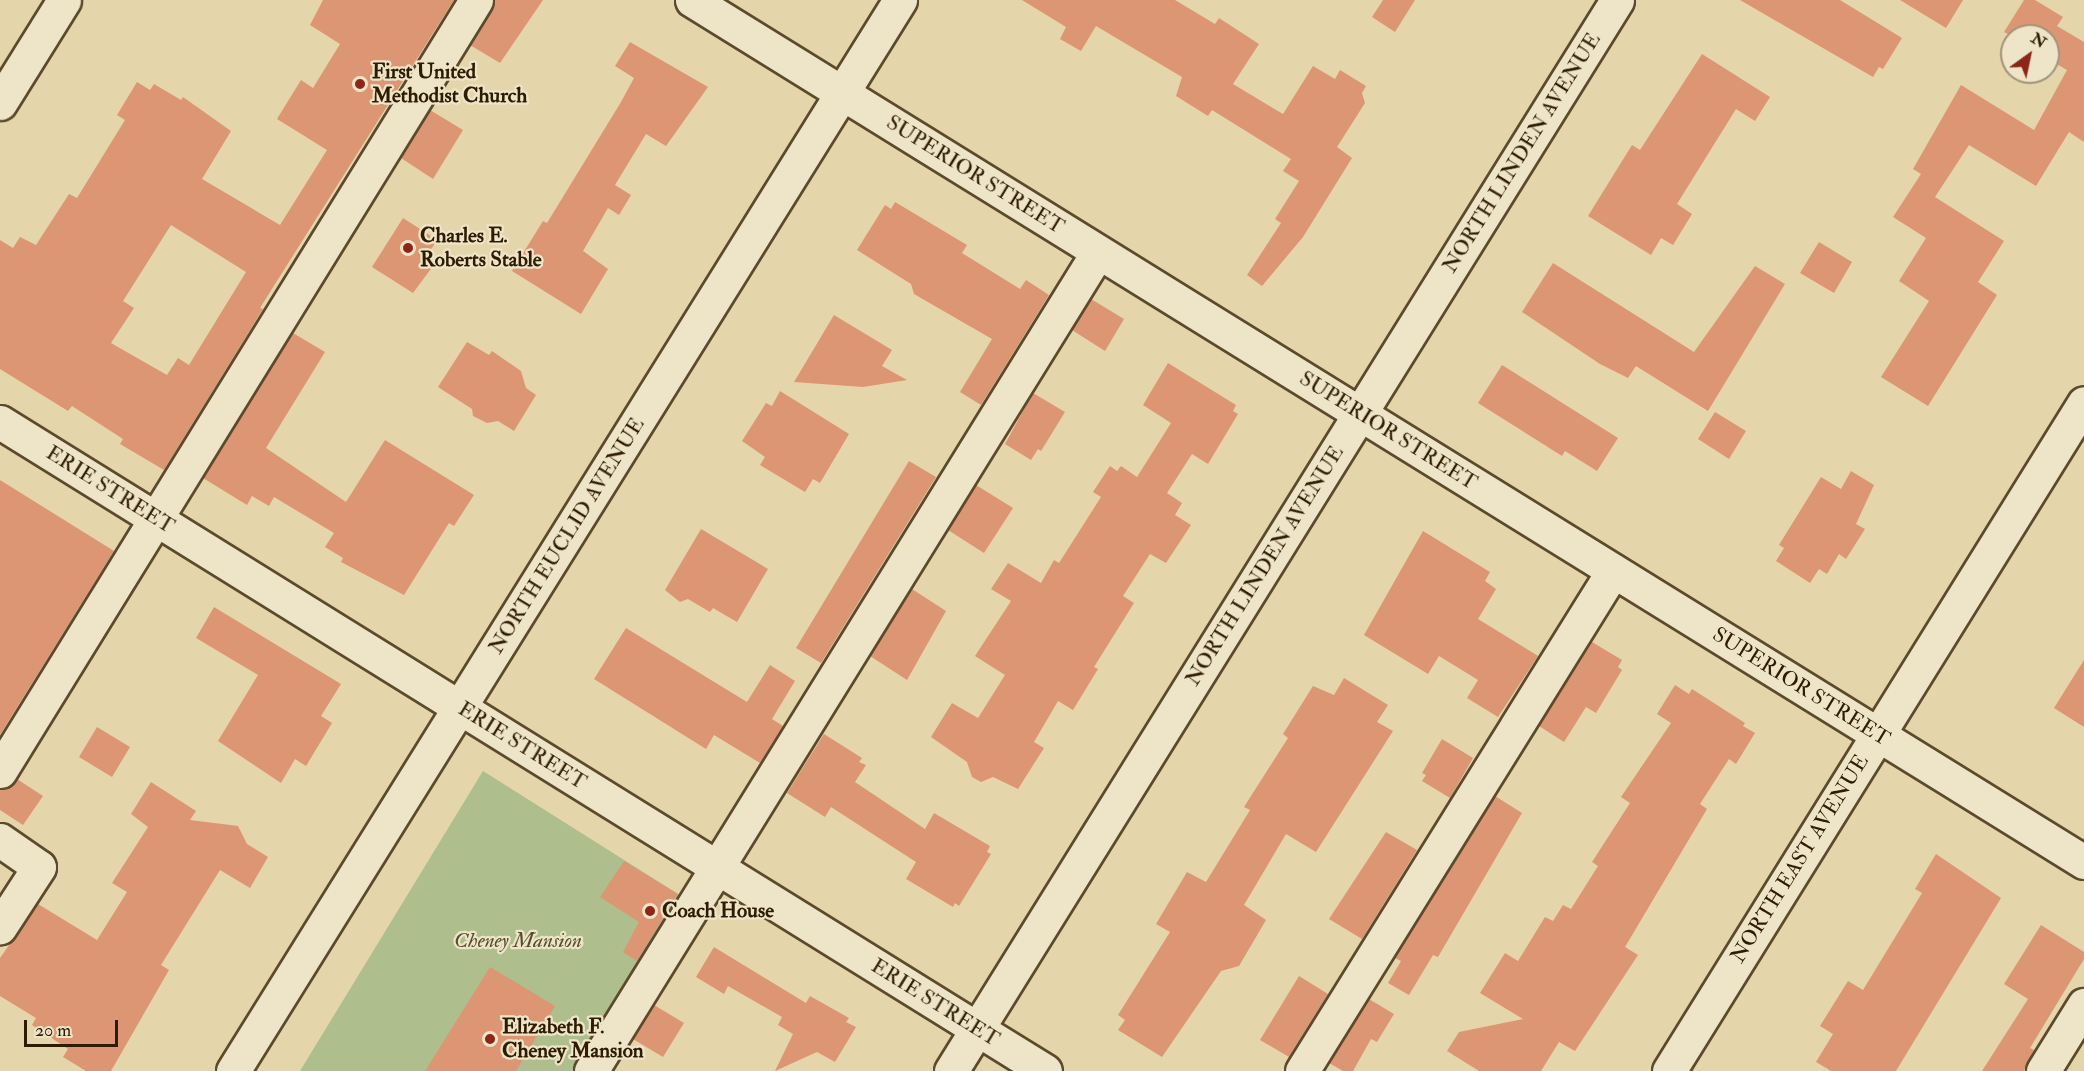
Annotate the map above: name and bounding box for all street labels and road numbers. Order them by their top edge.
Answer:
street label: NORTH LINDEN AVENUE [1438,28,1606,278]
street label: SUPERIOR STREET [882,110,1068,240]
street label: SUPERIOR STREET [1295,366,1481,496]
street label: NORTH EUCLID AVENUE [484,413,650,659]
street label: ERIE STREET [41,441,179,539]
street label: NORTH LINDEN AVENUE [1181,441,1349,691]
street label: SUPERIOR STREET [1708,622,1894,752]
street label: ERIE STREET [453,697,591,795]
street label: NORTH EAST AVENUE [1725,750,1875,968]
street label: ERIE STREET [866,954,1004,1052]

